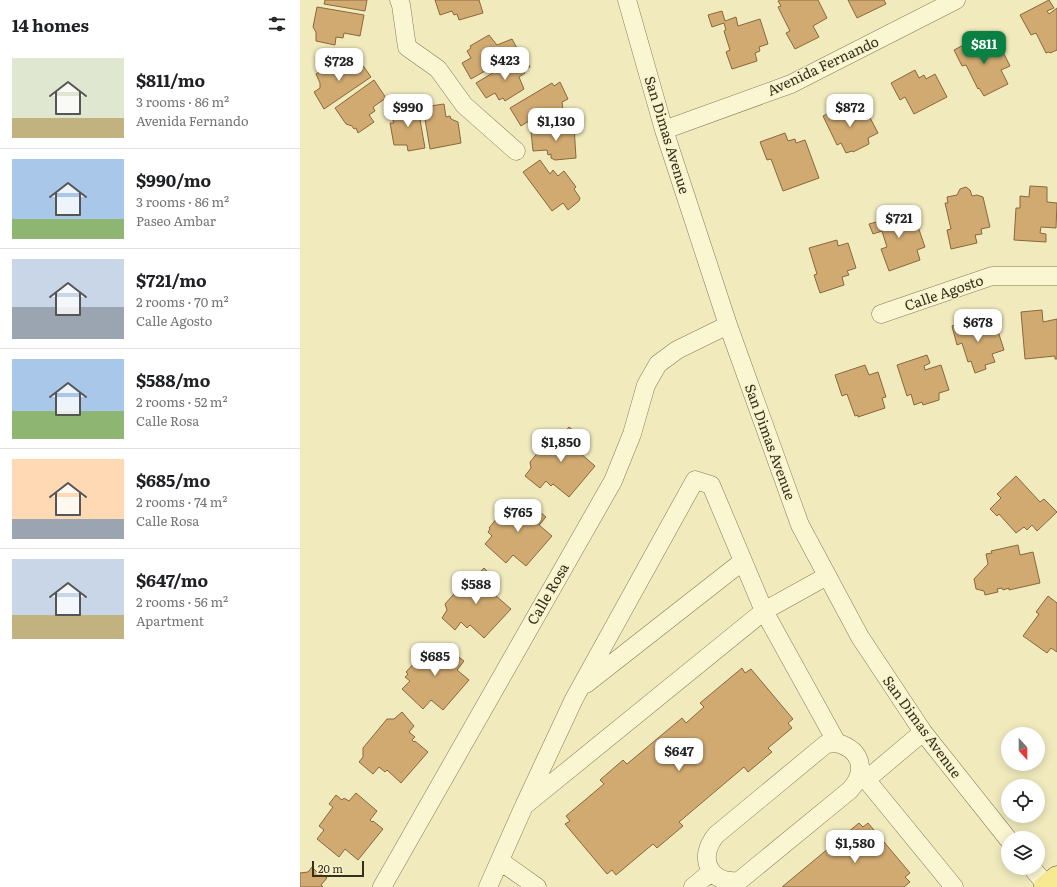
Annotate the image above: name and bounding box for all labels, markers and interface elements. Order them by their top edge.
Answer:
text: 14 homes [12,12,89,37]
icon: filters [266,13,288,35]
street label: Avenida Fernando [763,30,882,100]
pin: $811 [960,31,1008,65]
text: $811 [971,34,997,53]
pin: $423 [481,47,529,81]
pin: $728 [315,48,363,82]
text: $423 [490,50,520,69]
text: $728 [324,51,354,70]
text: $811/mo [136,67,205,92]
street label: San Dimas Avenue [641,73,695,196]
icon: home [44,74,92,122]
text: 3 rooms · 86 m² [136,92,229,111]
pin: $990 [384,94,432,128]
pin: $872 [826,94,874,128]
text: $990 [393,97,423,116]
text: $872 [835,97,865,116]
pin: $1,130 [523,108,589,142]
text: Avenida Fernando [136,111,249,130]
text: $1,130 [537,111,575,130]
text: $990/mo [136,167,211,192]
icon: home [44,175,92,223]
text: 3 rooms · 86 m² [136,192,229,211]
pin: $721 [875,205,923,239]
text: $721 [885,208,913,227]
text: Paseo Ambar [136,211,216,230]
text: $721/mo [136,267,207,292]
street label: Calle Agosto [902,269,986,315]
icon: home [44,275,92,323]
text: 2 rooms · 70 m² [136,292,229,311]
pin: $678 [954,309,1002,343]
text: Calle Agosto [136,311,212,330]
text: $678 [963,312,993,331]
text: $588/mo [136,367,210,392]
icon: home [44,375,92,423]
street label: San Dimas Avenue [741,381,801,503]
text: 2 rooms · 52 m² [136,392,228,411]
text: Calle Rosa [136,411,199,430]
pin: $1,850 [528,429,594,463]
text: $1,850 [541,432,581,451]
text: $685/mo [136,467,210,492]
icon: home [44,475,92,523]
text: 2 rooms · 74 m² [136,492,227,511]
pin: $765 [494,499,542,533]
text: $765 [503,502,533,521]
text: Calle Rosa [136,511,199,530]
street label: Calle Rosa [521,559,573,628]
text: $647/mo [136,567,208,592]
pin: $588 [452,571,500,605]
text: $588 [461,574,491,593]
icon: home [44,575,92,623]
text: 2 rooms · 56 m² [136,592,228,611]
text: Apartment [136,611,204,630]
pin: $685 [411,643,459,677]
text: $685 [420,646,450,665]
street label: San Dimas Avenue [879,671,967,782]
north arrow [1001,727,1045,771]
map controls [1001,727,1045,875]
pin: $647 [655,738,703,772]
text: $647 [664,741,694,760]
button: locate [1001,779,1045,823]
pin: $1,580 [822,830,888,864]
button: layers [1001,831,1045,875]
text: $1,580 [835,833,875,852]
scale bar [312,859,364,878]
text: 20 m [318,860,343,876]

